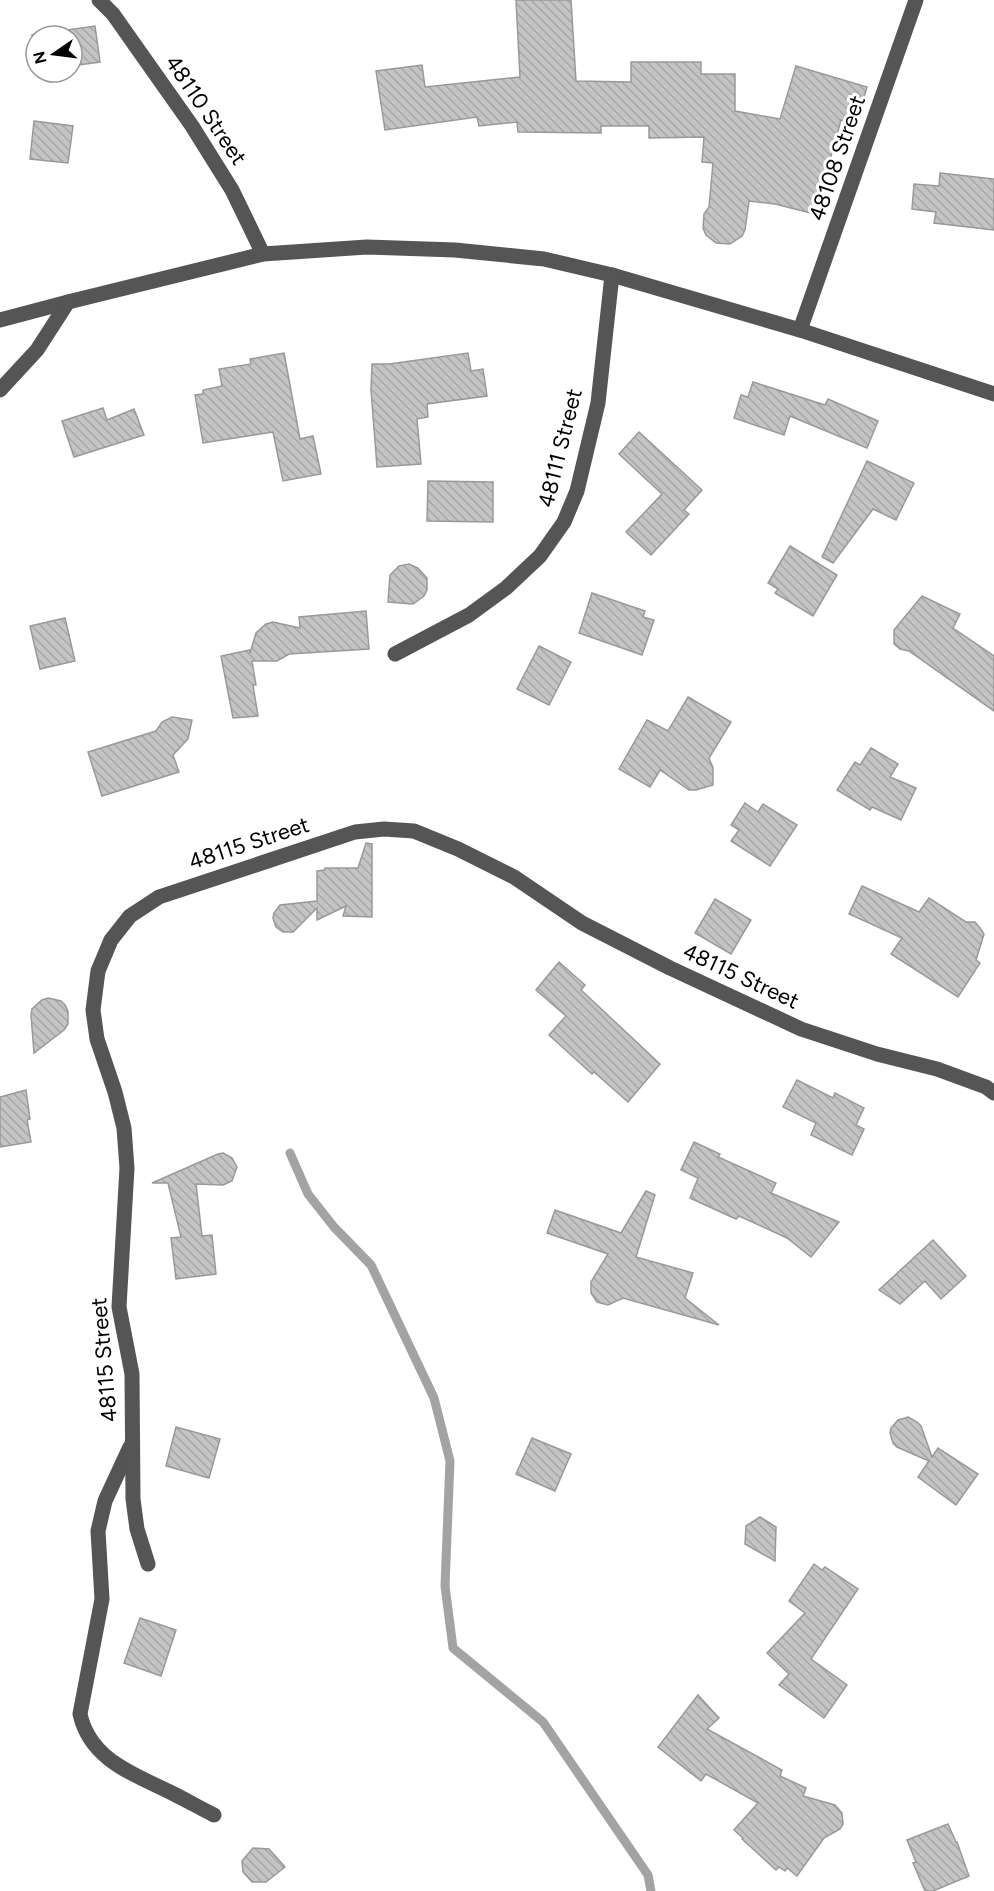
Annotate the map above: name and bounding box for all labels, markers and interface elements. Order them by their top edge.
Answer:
north arrow [24,24,84,84]
text: N [29,49,51,66]
street label: 48110 Street [159,50,253,170]
street label: 48108 Street [803,92,871,224]
street label: 48111 Street [532,386,588,510]
street label: 48115 Street [185,811,313,875]
street label: 48115 Street [679,937,803,1015]
street label: 48115 Street [85,1297,123,1423]

